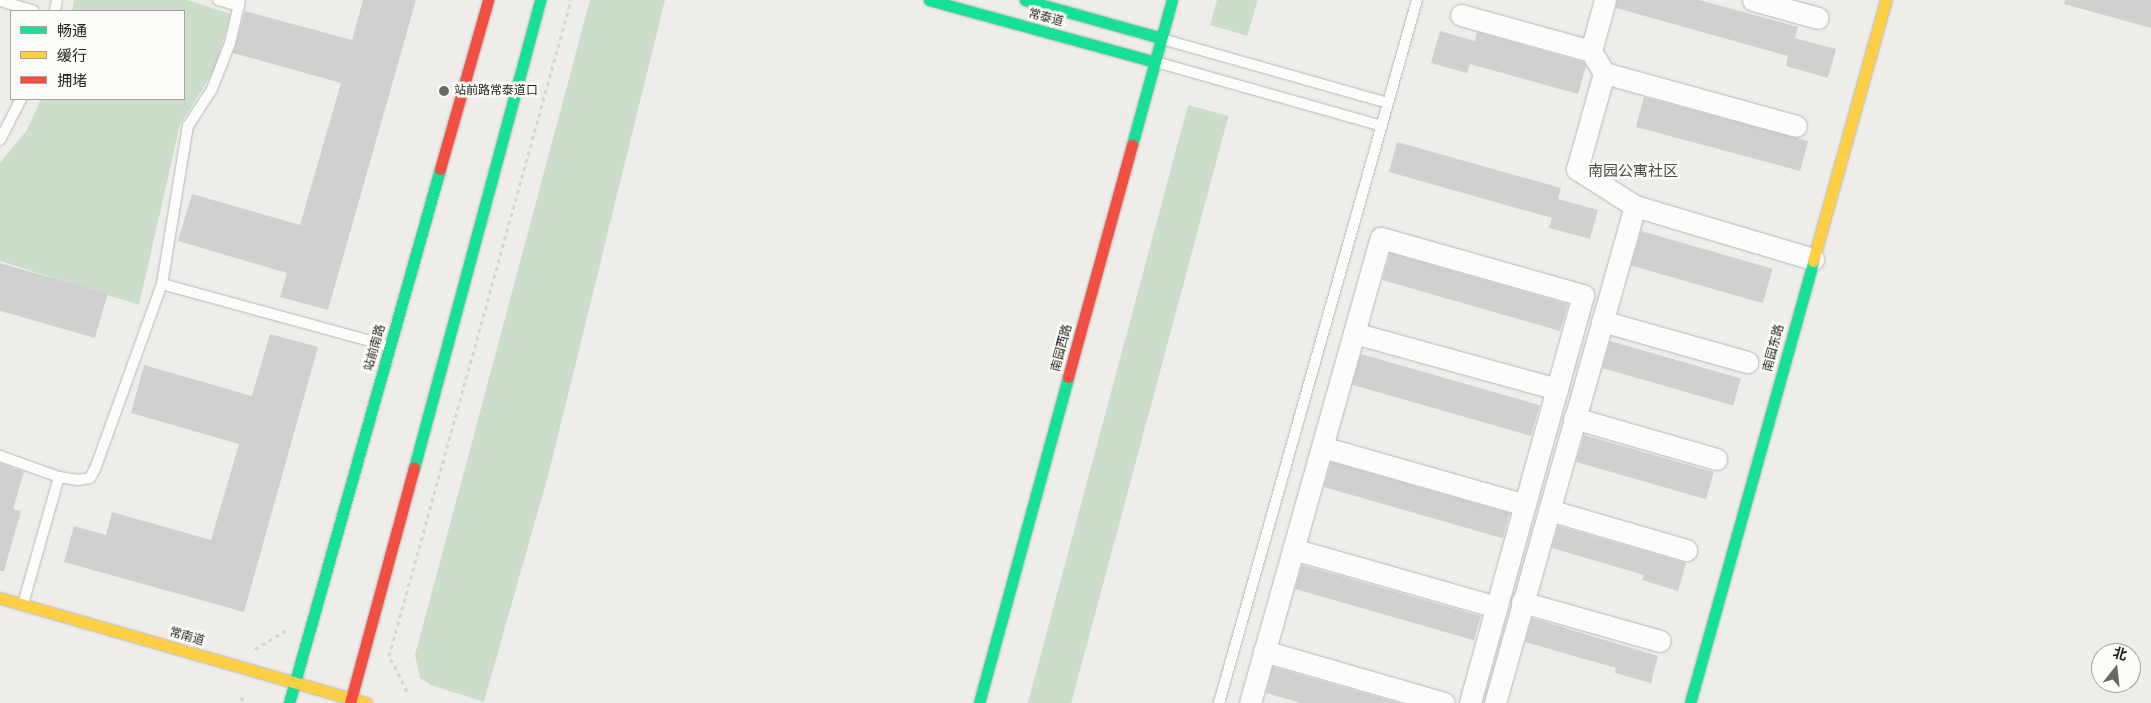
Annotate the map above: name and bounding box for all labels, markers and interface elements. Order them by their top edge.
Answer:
street label: 常泰道 [1027,6,1065,30]
legend [10,10,185,100]
text: 畅通 [57,22,87,40]
text: 缓行 [57,47,87,65]
text: 拥堵 [57,72,87,90]
place label: 站前路常泰道口 [454,84,538,98]
marker: 站前路常泰道口 [438,85,450,97]
district label: 南园公寓社区 [1588,163,1678,181]
street label: 站前南路 [361,323,389,373]
street label: 南园西路 [1049,323,1075,373]
street label: 南园东路 [1761,323,1787,373]
street label: 常南道 [168,625,206,649]
north arrow [2091,643,2141,693]
text: 北 [2111,644,2129,664]

